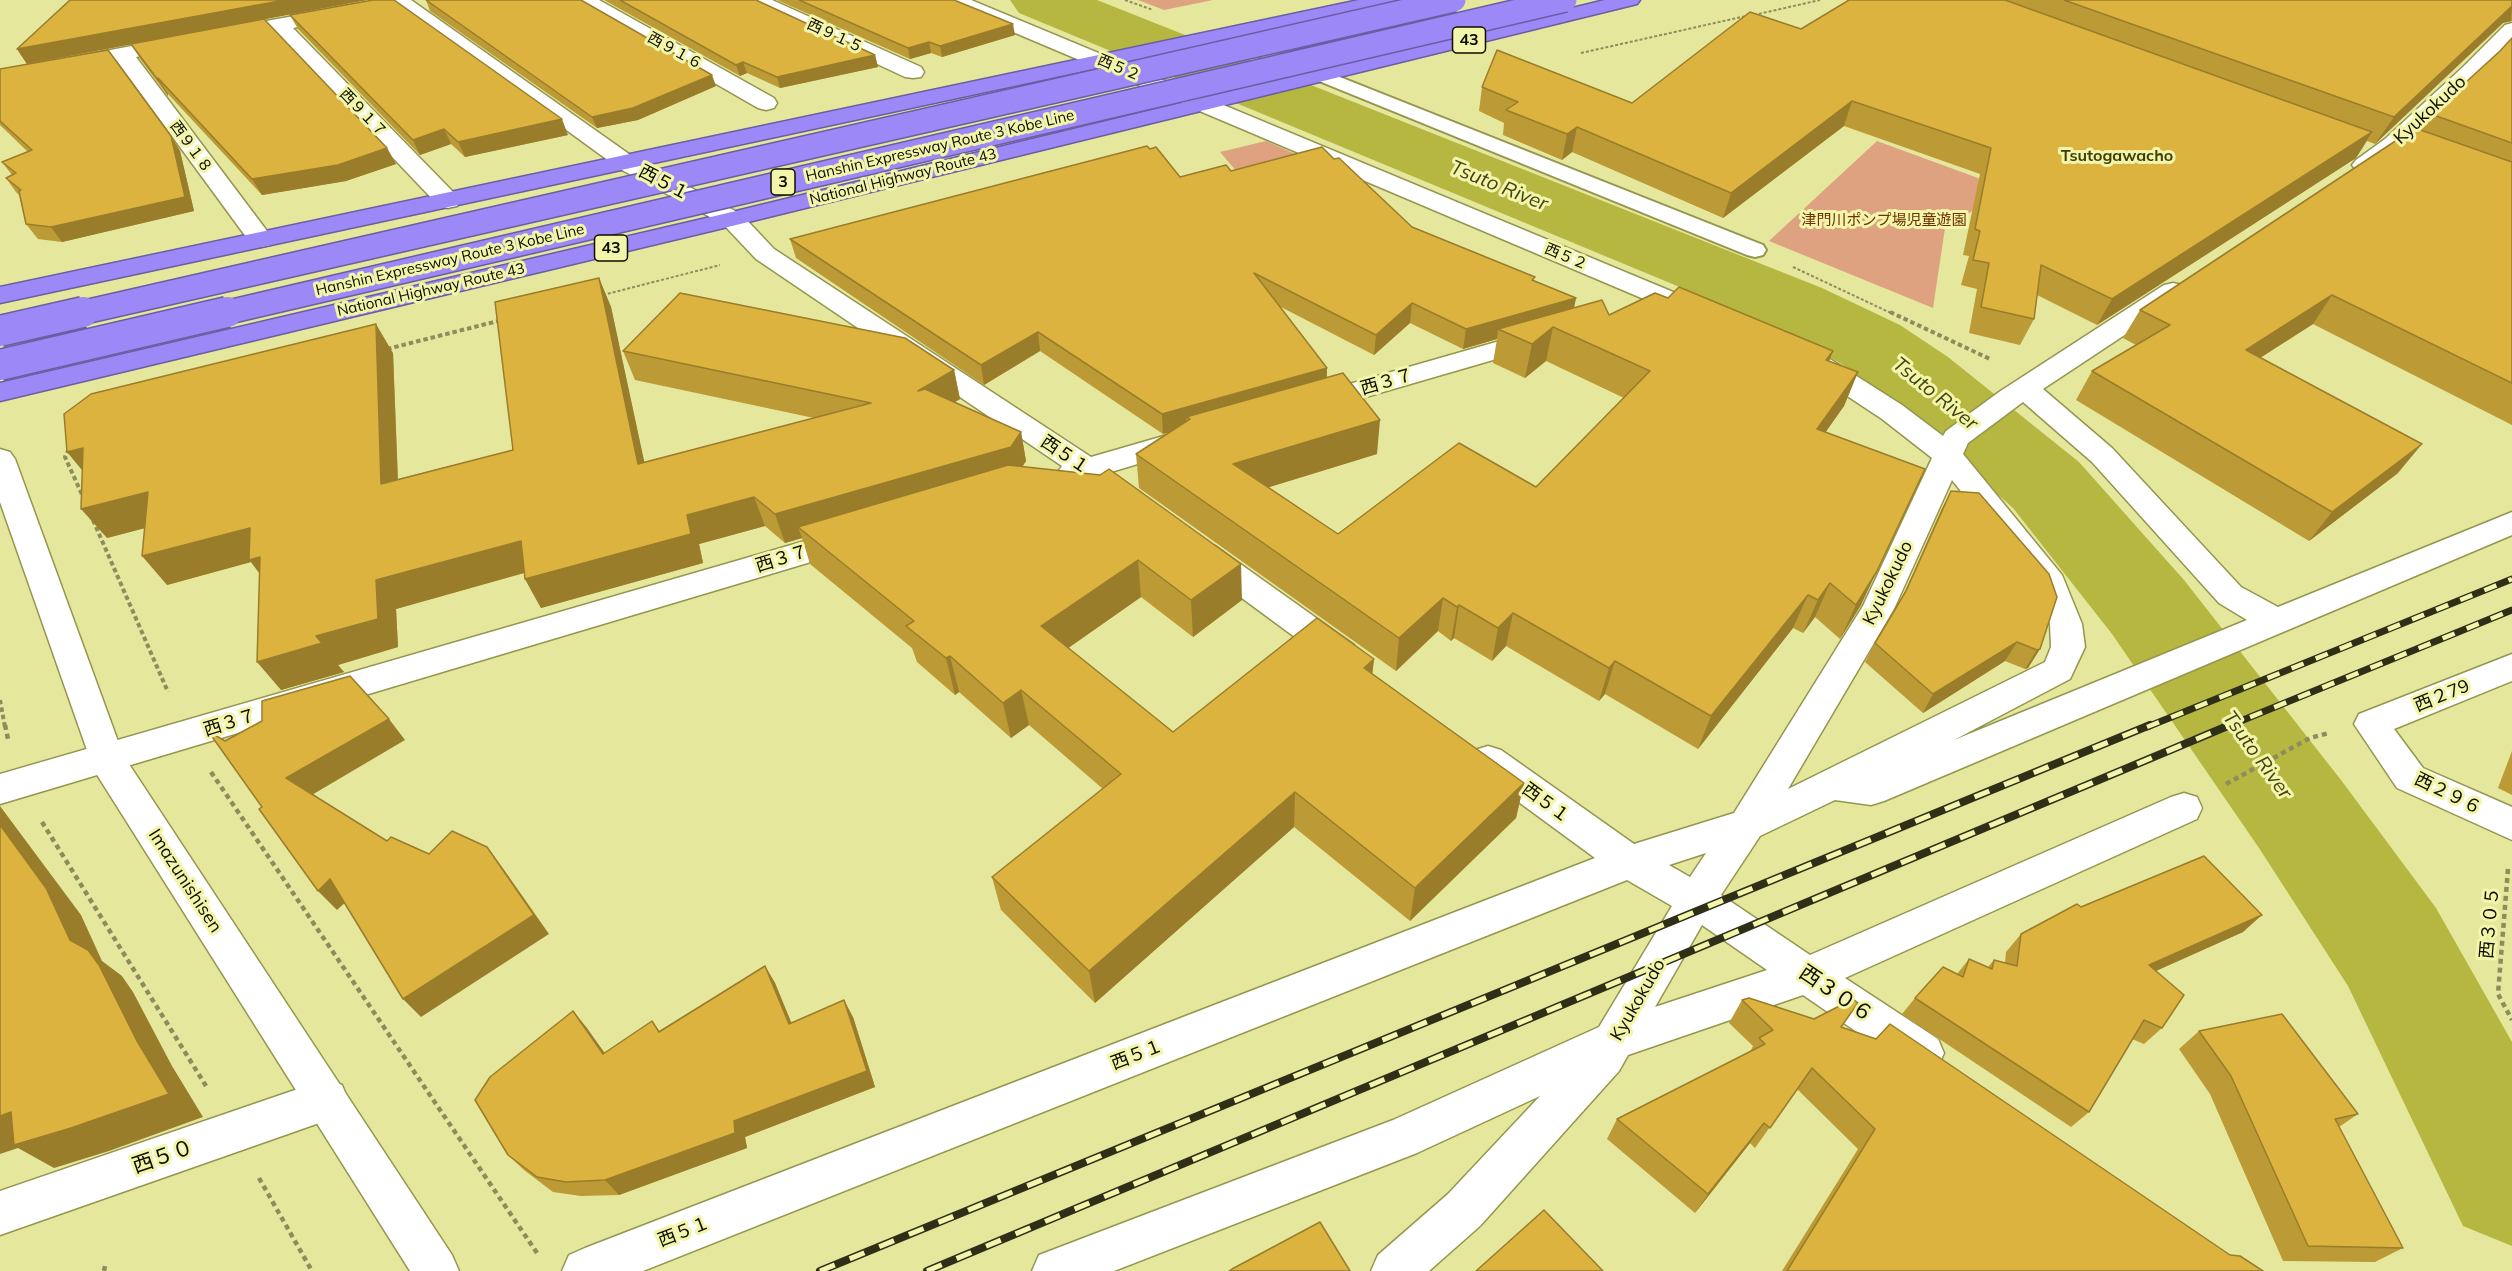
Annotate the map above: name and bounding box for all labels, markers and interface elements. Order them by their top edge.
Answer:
street label: 西９１５ [804,15,866,57]
road number: 43 [1452,27,1486,53]
street label: 西９１６ [644,29,706,73]
street label: 西５２ [1095,51,1143,85]
street label: Kyukokudo [2389,71,2471,149]
street label: 西９１７ [336,85,390,141]
street label: Hanshin Expressway Route 3 Kobe Line [804,106,1076,186]
street label: 西９１８ [166,117,216,177]
street label: National Highway Route 43 [808,145,998,209]
district label: Tsutogawacho [2061,146,2173,166]
water label: Tsuto River [1447,156,1551,216]
street label: 西５１ [635,161,693,205]
road number: 3 [771,169,795,195]
park label: 津門川ポンプ場児童遊園 [1802,211,1966,229]
street label: Hanshin Expressway Route 3 Kobe Line [314,220,586,300]
road number: 43 [594,235,628,261]
street label: 西５２ [1542,240,1590,274]
street label: National Highway Route 43 [335,260,527,320]
water label: Tsuto River [1888,352,1982,436]
street label: 西３７ [1358,364,1416,400]
street label: 西５１ [1037,431,1093,479]
street label: Kyukokudo [1858,537,1918,629]
street label: 西３７ [753,541,811,577]
street label: 西２79 [2411,675,2473,717]
street label: 西３７ [201,705,259,741]
water label: Tsuto River [2217,706,2297,804]
street label: 西２９６ [2411,769,2485,819]
street label: 西５１ [1518,778,1574,828]
street label: Imazunishisen [144,825,226,937]
street label: 西３０５ [2476,886,2504,960]
street label: Kyukokudo [1606,955,1670,1045]
street label: 西３０６ [1794,960,1878,1028]
street label: 西５１ [1108,1035,1166,1075]
street label: 西５０ [129,1135,197,1179]
street label: 西５１ [655,1212,713,1252]

